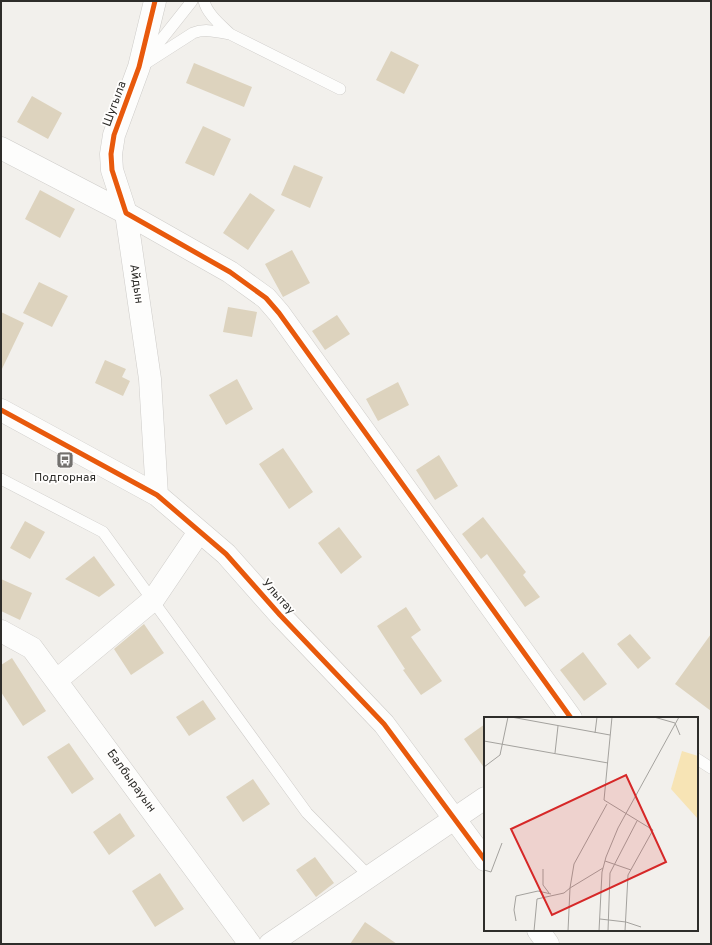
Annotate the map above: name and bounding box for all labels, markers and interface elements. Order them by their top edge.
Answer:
street label: Шугыла [99,79,131,129]
street label: Айдын [125,263,147,305]
bus stop icon: Подгорная [55,450,75,470]
place label: Подгорная [34,470,96,486]
street label: Улытау [258,576,298,618]
inset map [484,717,698,931]
street label: Балбырауын [103,746,159,816]

